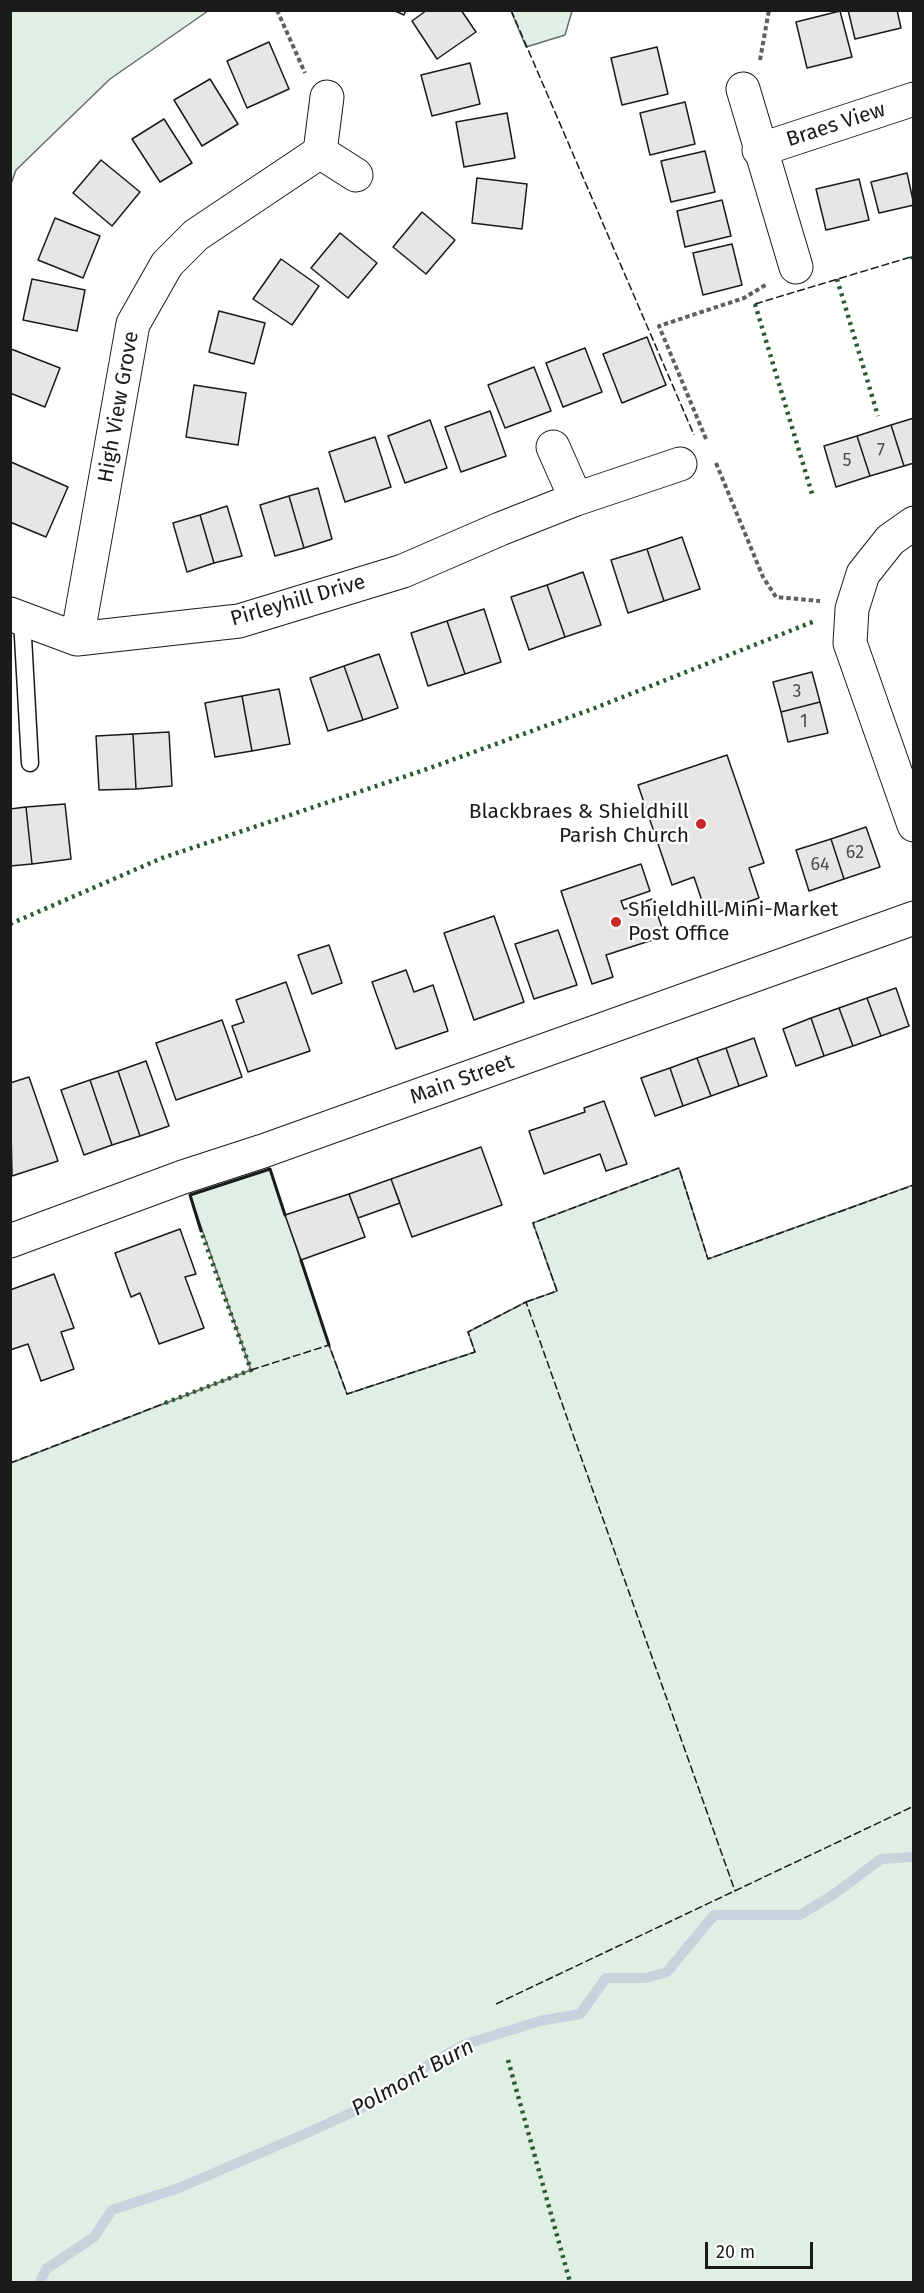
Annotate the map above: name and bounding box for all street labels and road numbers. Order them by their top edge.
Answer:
street label: Braes View [783,97,889,153]
street label: High View Grove [93,329,145,485]
street label: Pirleyhill Drive [228,570,368,632]
street label: Main Street [407,1050,517,1110]

